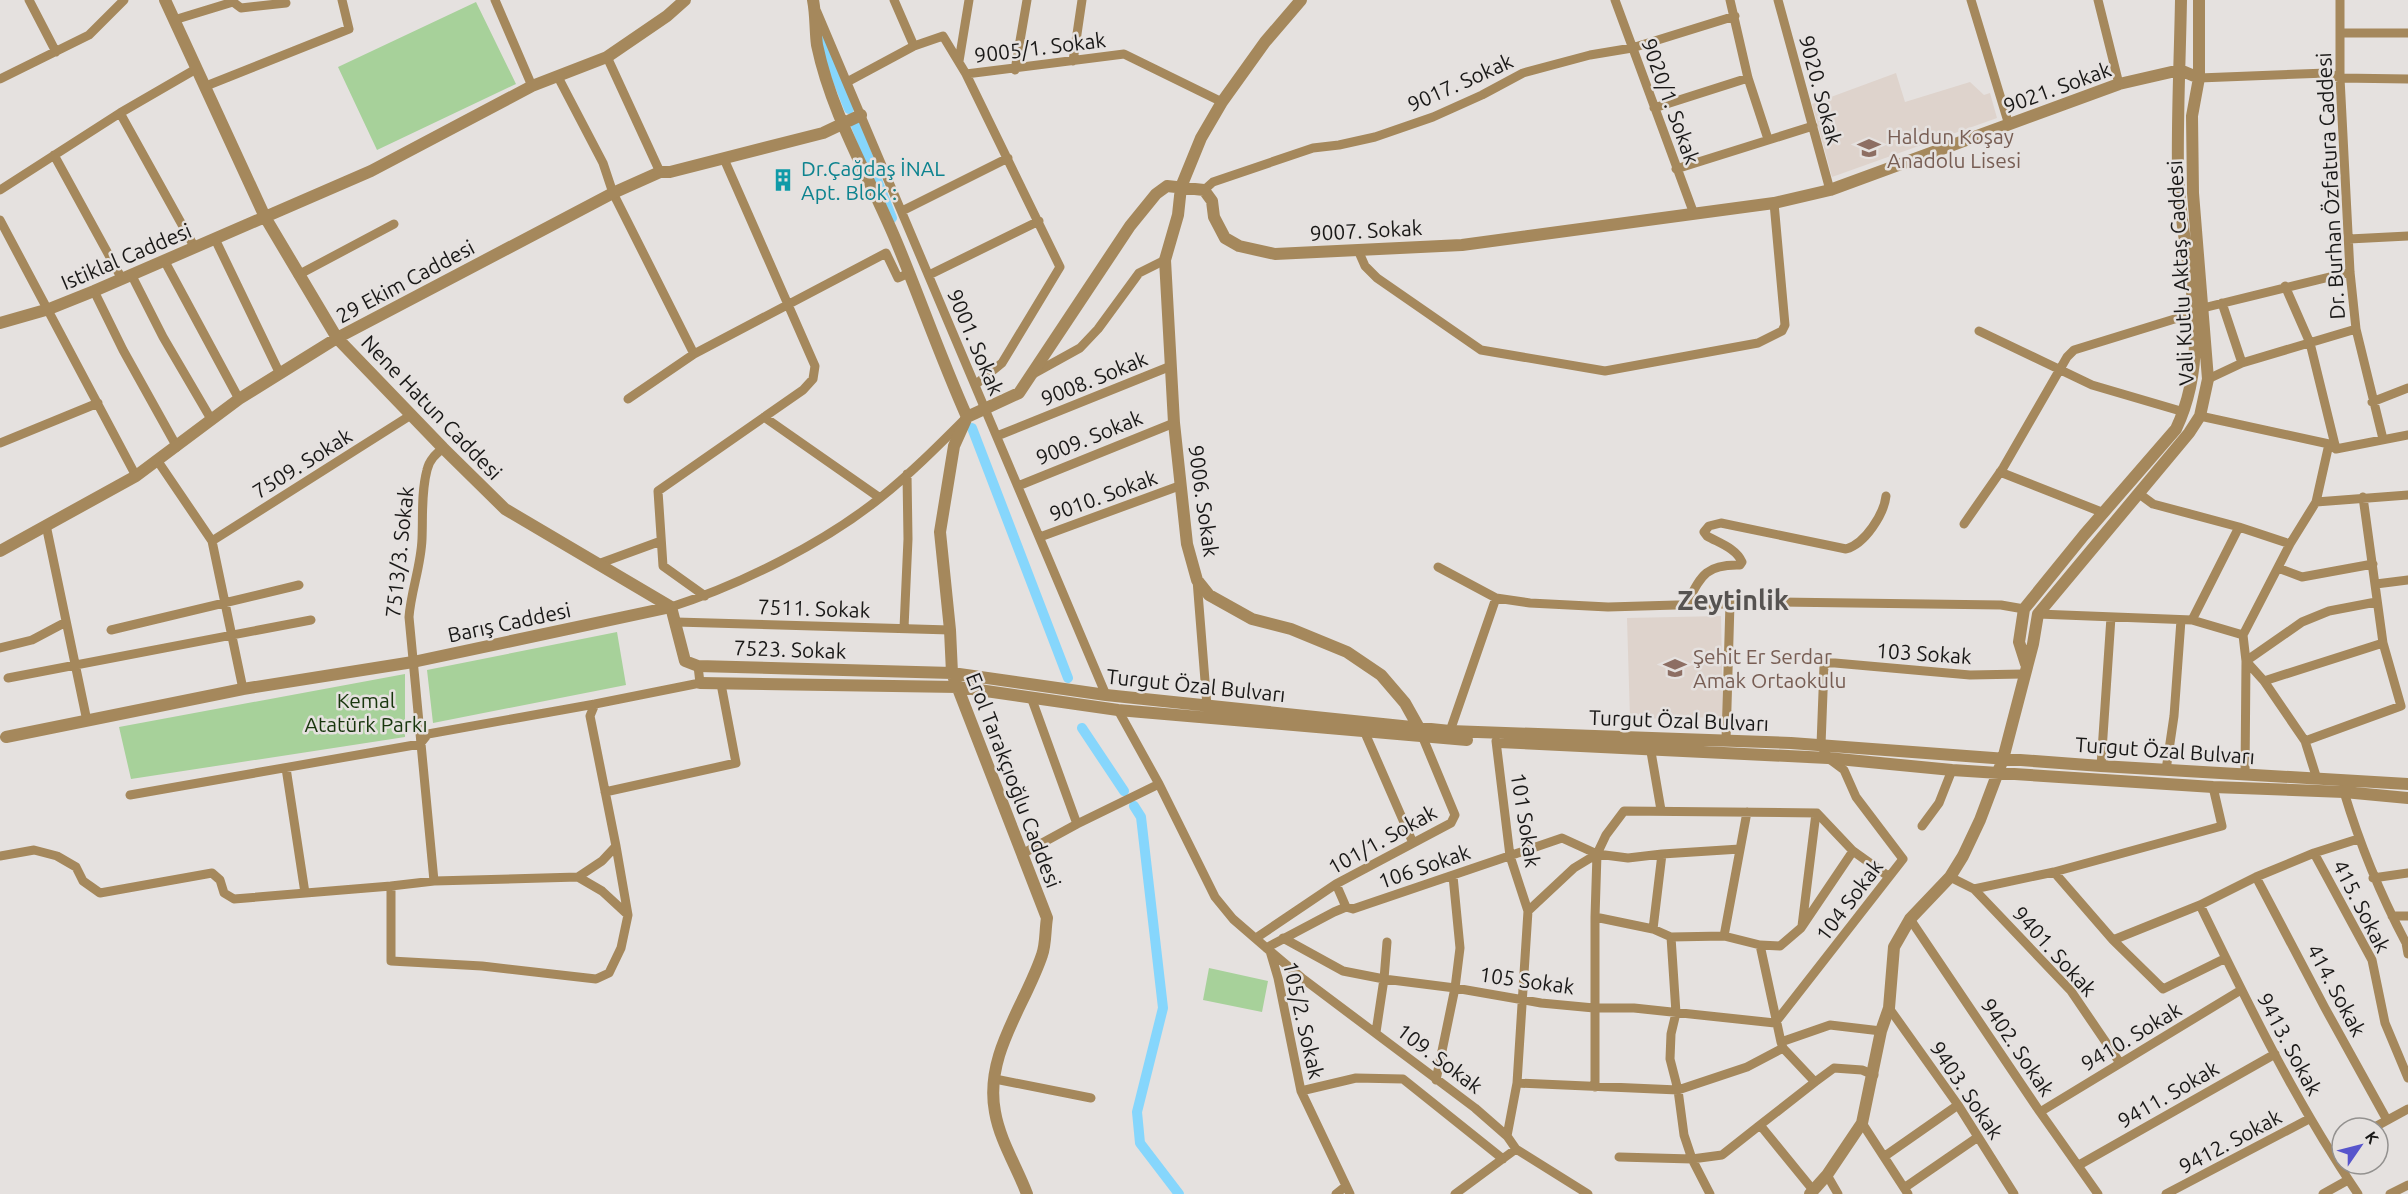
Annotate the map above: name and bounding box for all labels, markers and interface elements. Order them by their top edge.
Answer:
street label: 9005/1. Sokak [973,27,1107,67]
street label: 9020. Sokak [1795,33,1847,148]
street label: 9020/1. Sokak [1637,35,1705,168]
street label: 9017. Sokak [1404,48,1517,116]
street label: Dr. Burhan Özfatura Caddesi [2311,52,2349,320]
street label: 9021. Sokak [2000,56,2114,118]
place label: Haldun Koşay Anadolu Lisesi [1887,124,2021,172]
school or university icon: Haldun Koşay Anadolu Lisesi [1856,135,1882,161]
place label: Dr.Çağdaş İNAL Apt. Blok : [801,156,945,204]
street label: Vali Kutlu Aktaş Caddesi [2162,160,2198,386]
building icon: Dr.Çağdaş İNAL Apt. Blok : [770,167,796,193]
street label: 9007. Sokak [1309,215,1423,245]
street label: Istiklal Caddesi [57,218,195,294]
street label: 29 Ekim Caddesi [332,234,478,328]
street label: 9001. Sokak [943,285,1009,399]
street label: Nene Hatun Caddesi [357,330,507,484]
street label: 9008. Sokak [1037,346,1151,410]
street label: 9009. Sokak [1032,405,1146,469]
street label: 7509. Sokak [248,423,356,503]
street label: 9006. Sokak [1184,444,1224,559]
street label: 9010. Sokak [1046,464,1160,526]
street label: 7513/3. Sokak [380,485,418,619]
district label: Zeytinlik [1677,585,1789,615]
street label: 7511. Sokak [757,594,871,622]
street label: Barış Caddesi [445,597,573,647]
street label: 7523. Sokak [733,635,847,663]
street label: 103 Sokak [1875,638,1973,668]
place label: Şehit Er Serdar Amak Ortaokulu [1693,644,1847,692]
school or university icon: Şehit Er Serdar Amak Ortaokulu [1662,655,1688,681]
street label: Turgut Özal Bulvarı [1105,664,1287,706]
street label: Erol Tarakçıoğlu Caddesi [962,669,1066,891]
park label: Kemal Atatürk Parkı [304,688,428,736]
street label: Turgut Özal Bulvarı [1589,705,1769,735]
street label: Turgut Özal Bulvarı [2074,732,2256,768]
street label: 101 Sokak [1507,771,1545,869]
street label: 101/1. Sokak [1324,799,1441,879]
street label: 106 Sokak [1375,839,1473,893]
street label: 104 Sokak [1811,854,1888,945]
street label: 415. Sokak [2328,856,2396,957]
street label: 9401. Sokak [2008,901,2102,1001]
street label: 414. Sokak [2303,940,2371,1040]
street label: 105/2. Sokak [1279,959,1329,1082]
street label: 105 Sokak [1478,961,1576,999]
street label: 9413. Sokak [2253,989,2327,1100]
street label: 9402. Sokak [1977,994,2060,1101]
street label: 9410. Sokak [2077,997,2186,1075]
street label: 109. Sokak [1393,1018,1488,1098]
street label: 9403. Sokak [1926,1037,2009,1144]
street label: 9411. Sokak [2113,1055,2223,1133]
street label: 9412. Sokak [2175,1104,2286,1178]
north arrow [2330,1116,2390,1176]
text: K [2362,1128,2383,1147]

